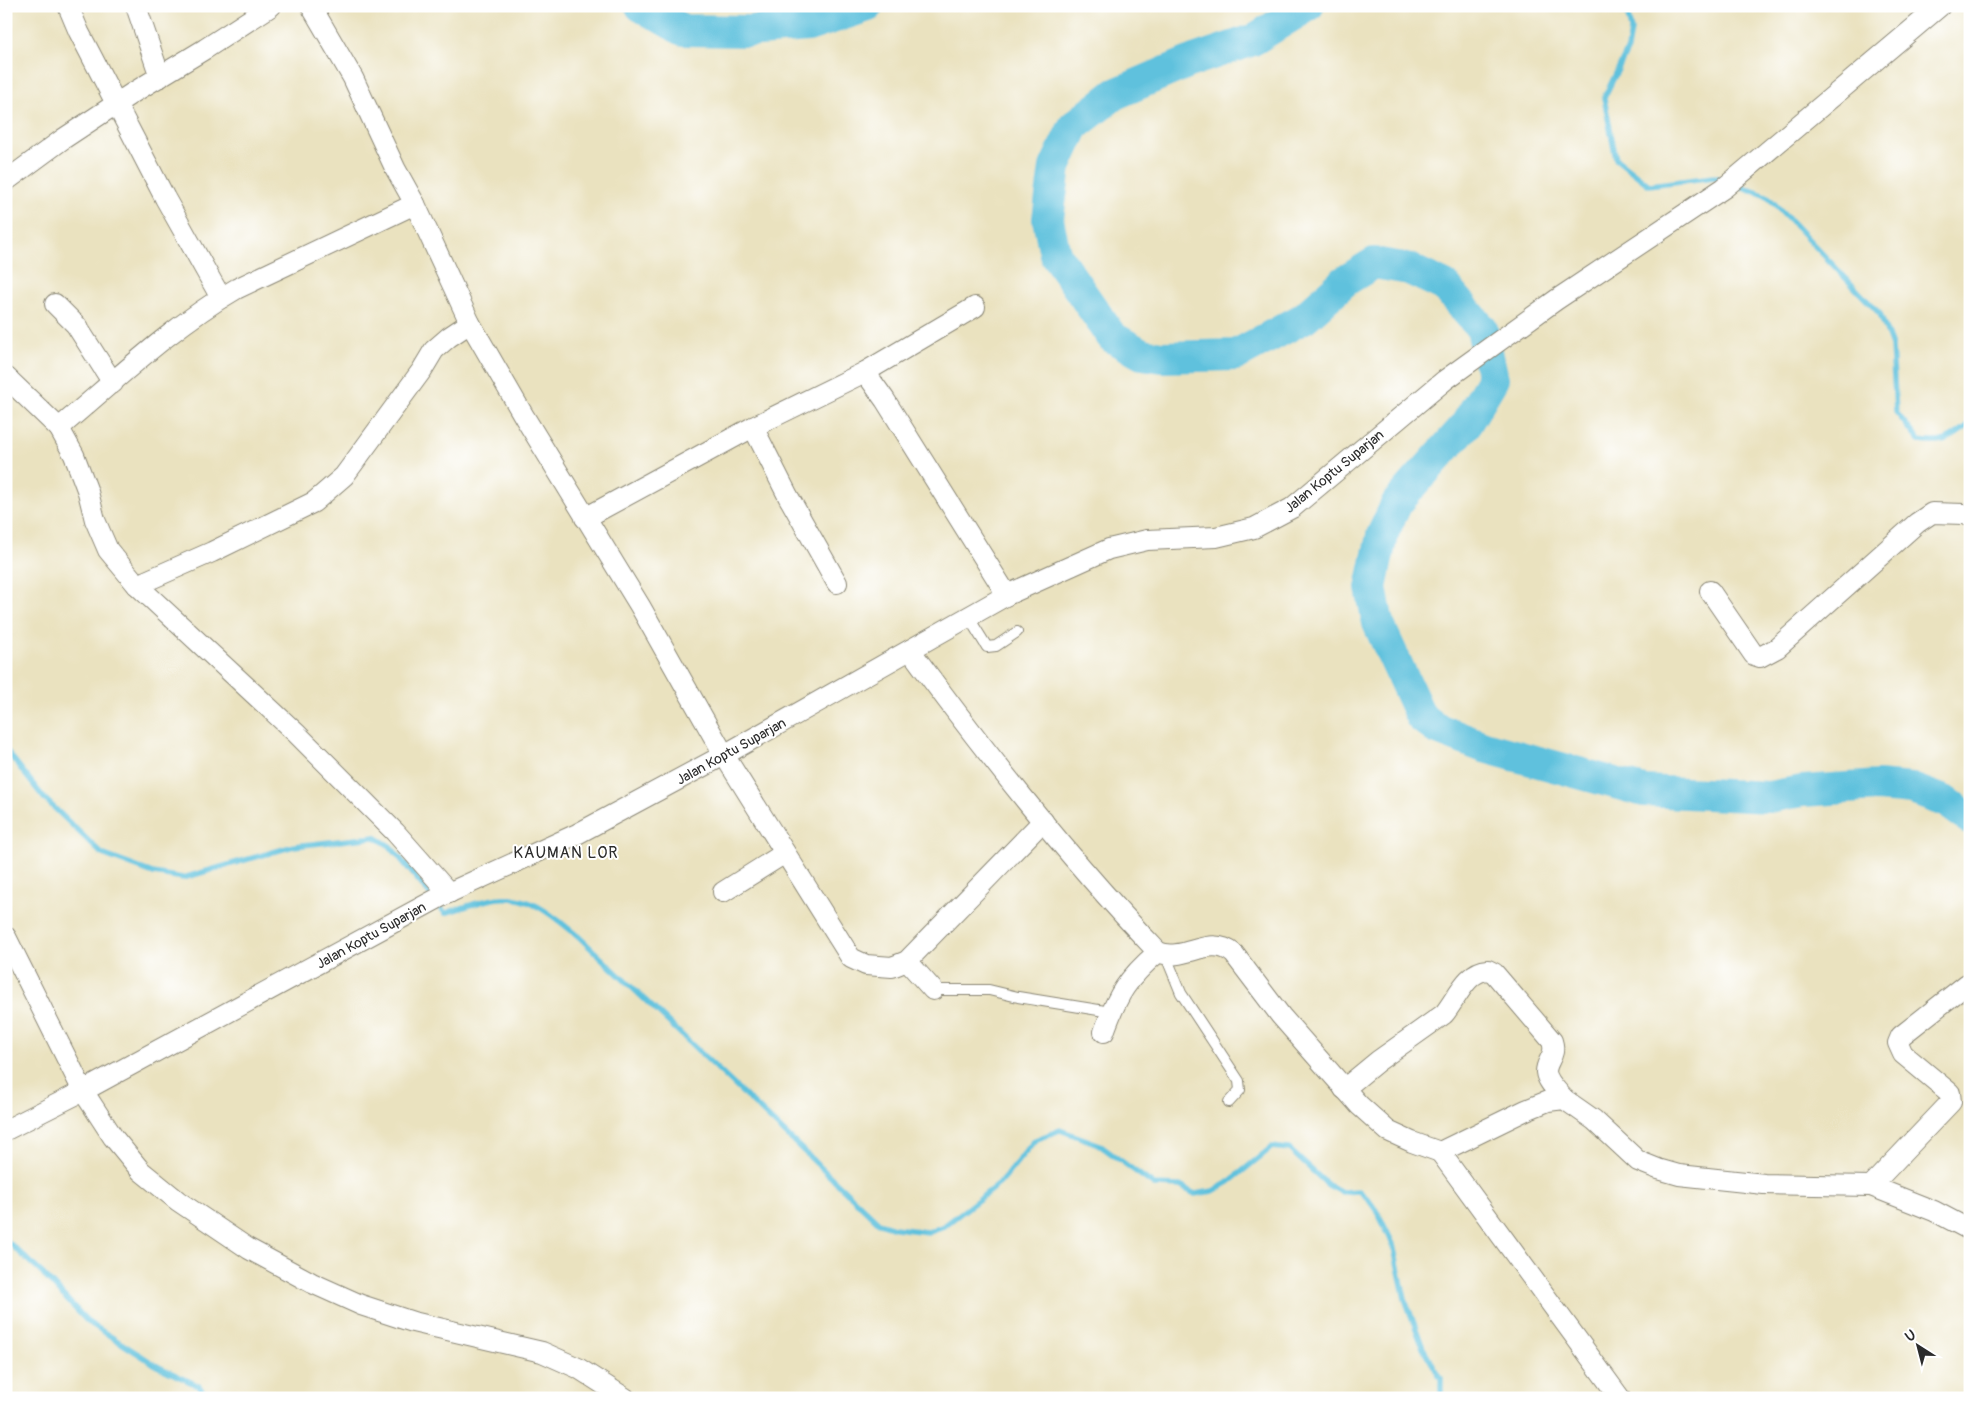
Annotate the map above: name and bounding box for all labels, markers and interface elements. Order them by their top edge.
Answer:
street label: Jalan Koptu Suparjan [1281,426,1387,517]
street label: Jalan Koptu Suparjan [674,714,789,789]
district label: KAUMAN LOR [513,843,619,863]
street label: Jalan Koptu Suparjan [314,898,429,973]
north arrow [1894,1322,1944,1372]
text: U [1902,1326,1919,1345]

